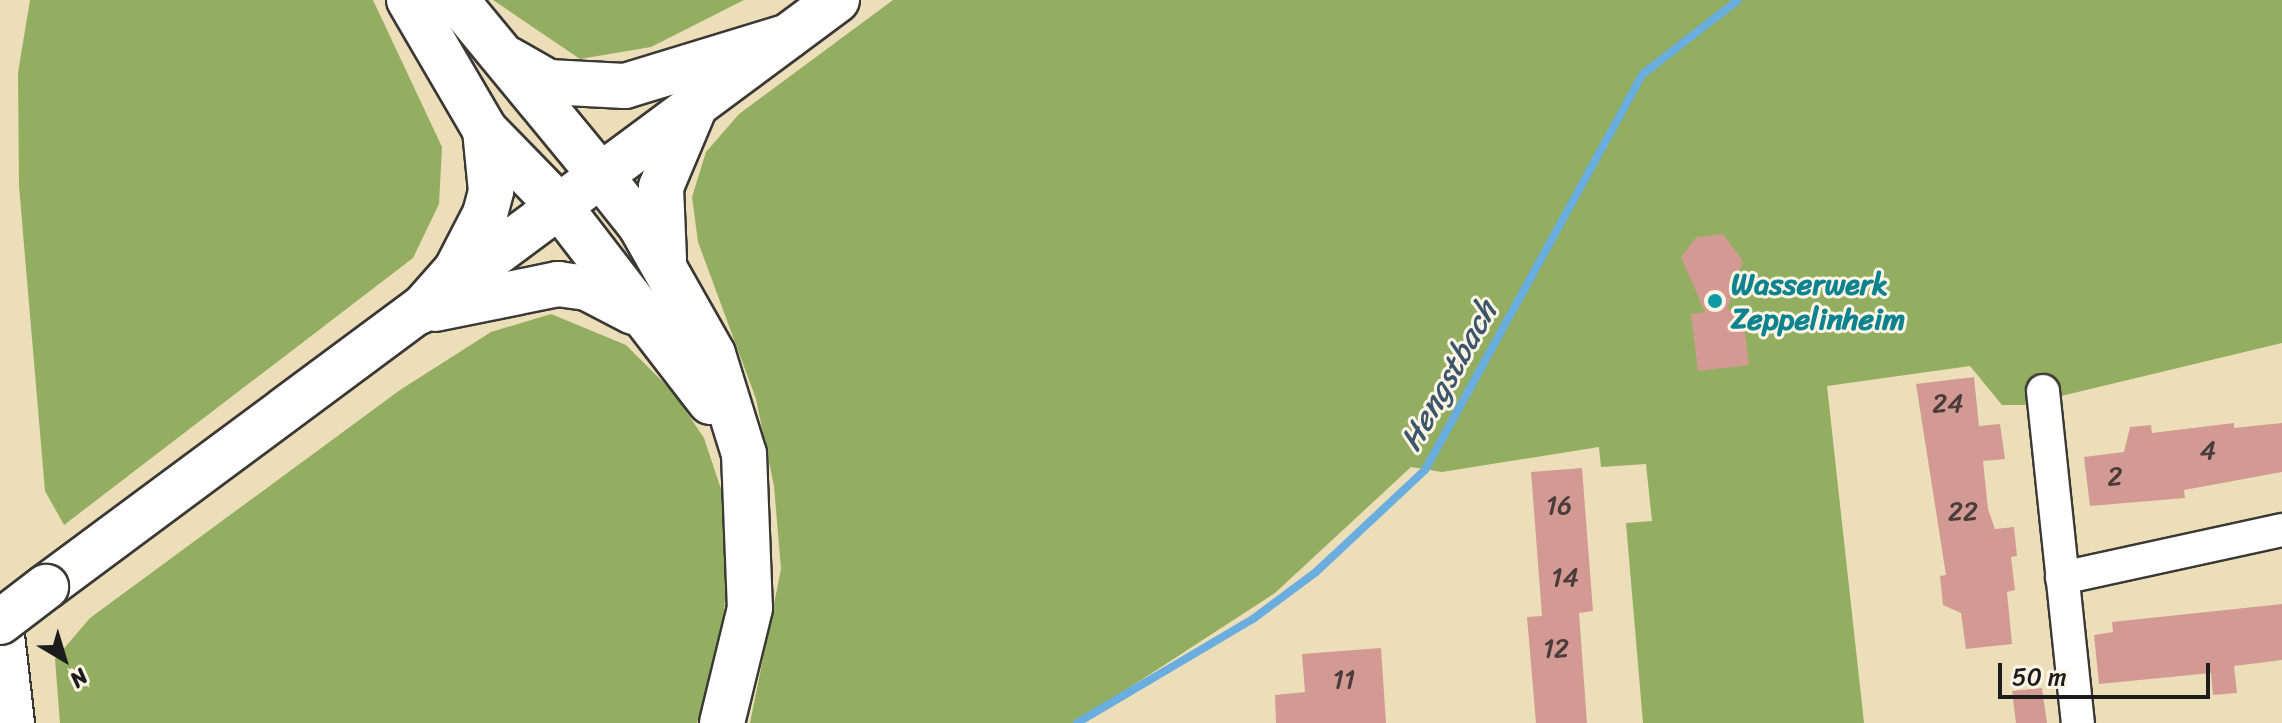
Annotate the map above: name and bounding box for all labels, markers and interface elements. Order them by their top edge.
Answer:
place label: Wasserwerk Zeppelinheim [1731,266,1905,336]
marker: Wasserwerk Zeppelinheim [1706,292,1724,310]
water label: Hengstbach [1392,294,1506,458]
house number: 24 [1932,388,1964,420]
house number: 4 [2200,435,2216,467]
house number: 2 [2107,461,2123,493]
house number: 16 [1546,490,1572,522]
house number: 22 [1948,496,1978,528]
house number: 14 [1551,562,1579,594]
north arrow [24,619,104,699]
house number: 12 [1543,633,1569,665]
scale bar [2002,647,2214,697]
text: 50 m [2012,656,2067,698]
text: N [61,658,97,698]
house number: 11 [1333,664,1355,696]

